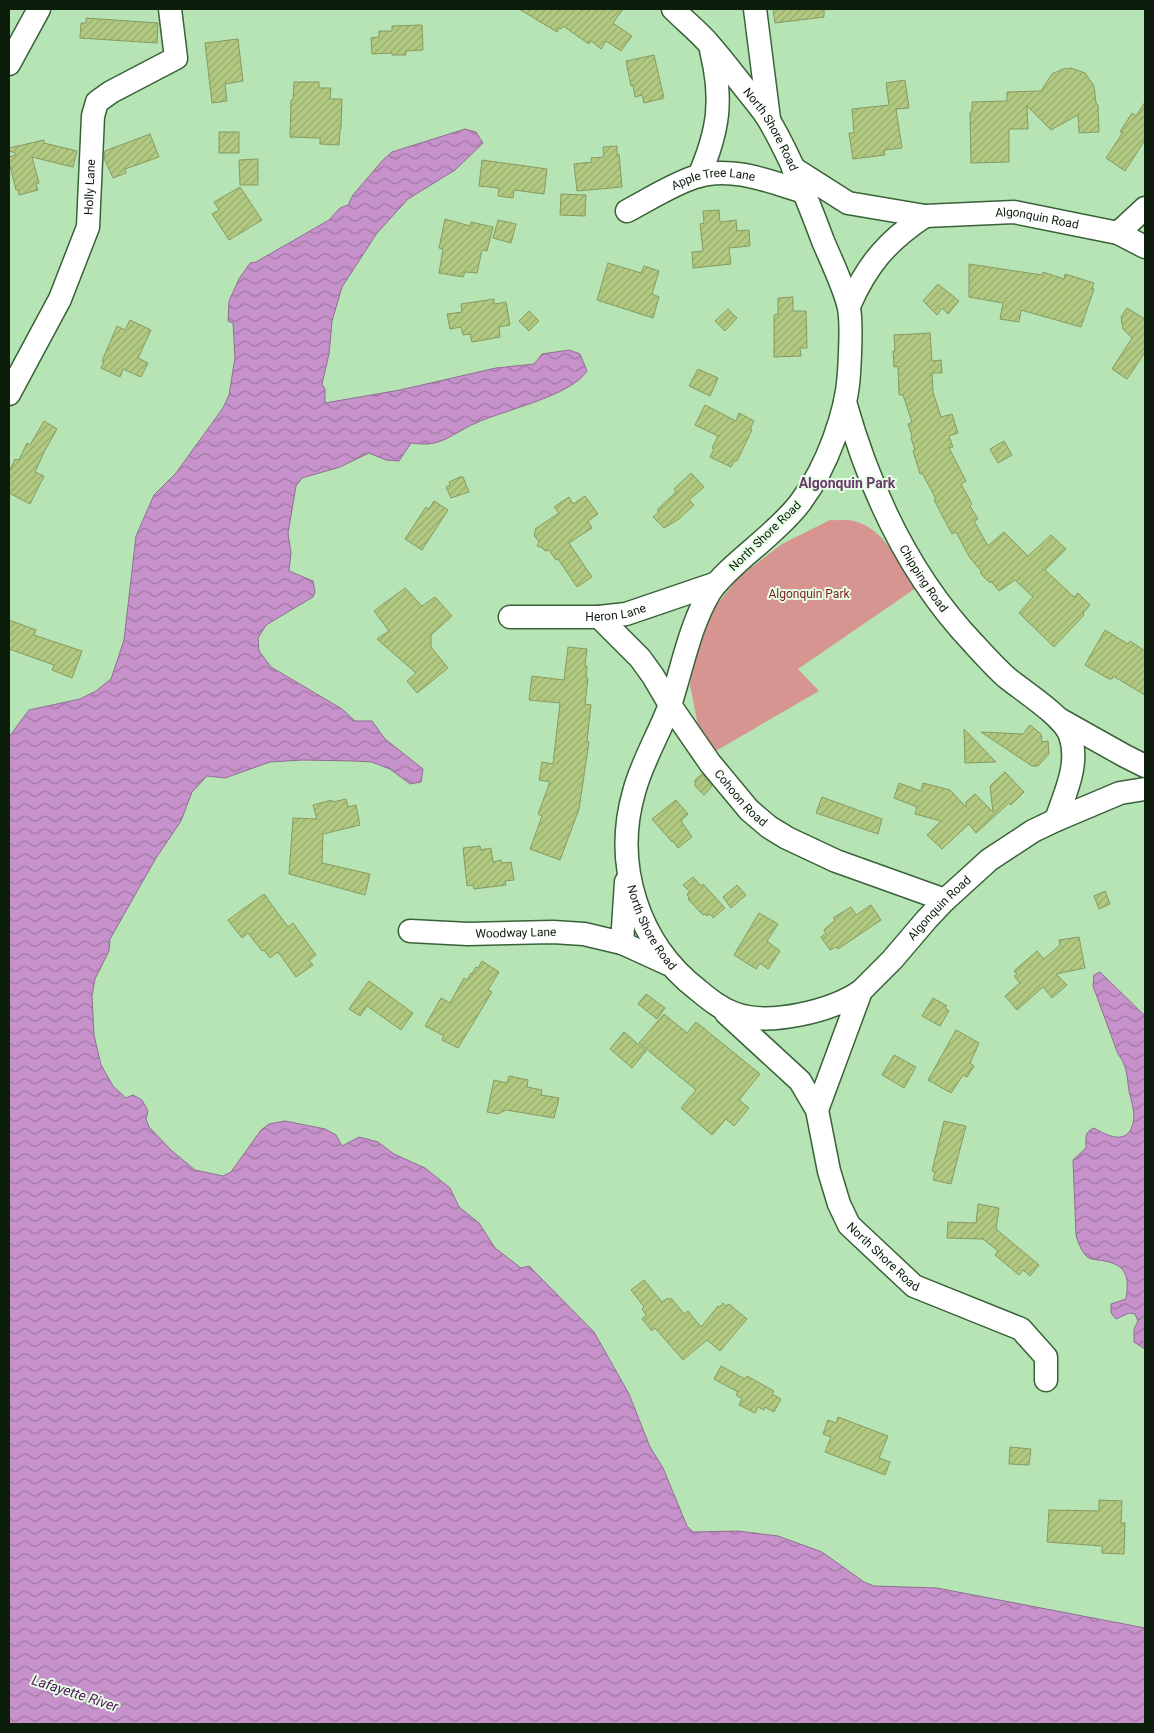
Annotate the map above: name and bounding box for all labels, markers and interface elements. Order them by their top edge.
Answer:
street label: North Shore Road [740,85,801,173]
street label: Holly Lane [82,159,98,215]
street label: Apple Tree Lane [669,166,757,193]
street label: Algonquin Road [995,205,1080,232]
district label: Algonquin Park [799,475,896,491]
street label: North Shore Road [726,498,804,574]
street label: Chipping Road [896,542,951,615]
park label: Algonquin Park [768,587,850,601]
street label: Heron Lane [585,601,648,624]
street label: Cohoon Road [711,767,770,829]
street label: Algonquin Road [905,873,974,943]
street label: North Shore Road [624,883,680,973]
street label: Woodway Lane [475,925,557,941]
street label: North Shore Road [844,1220,921,1294]
water label: Lafayette River [30,1672,121,1715]

